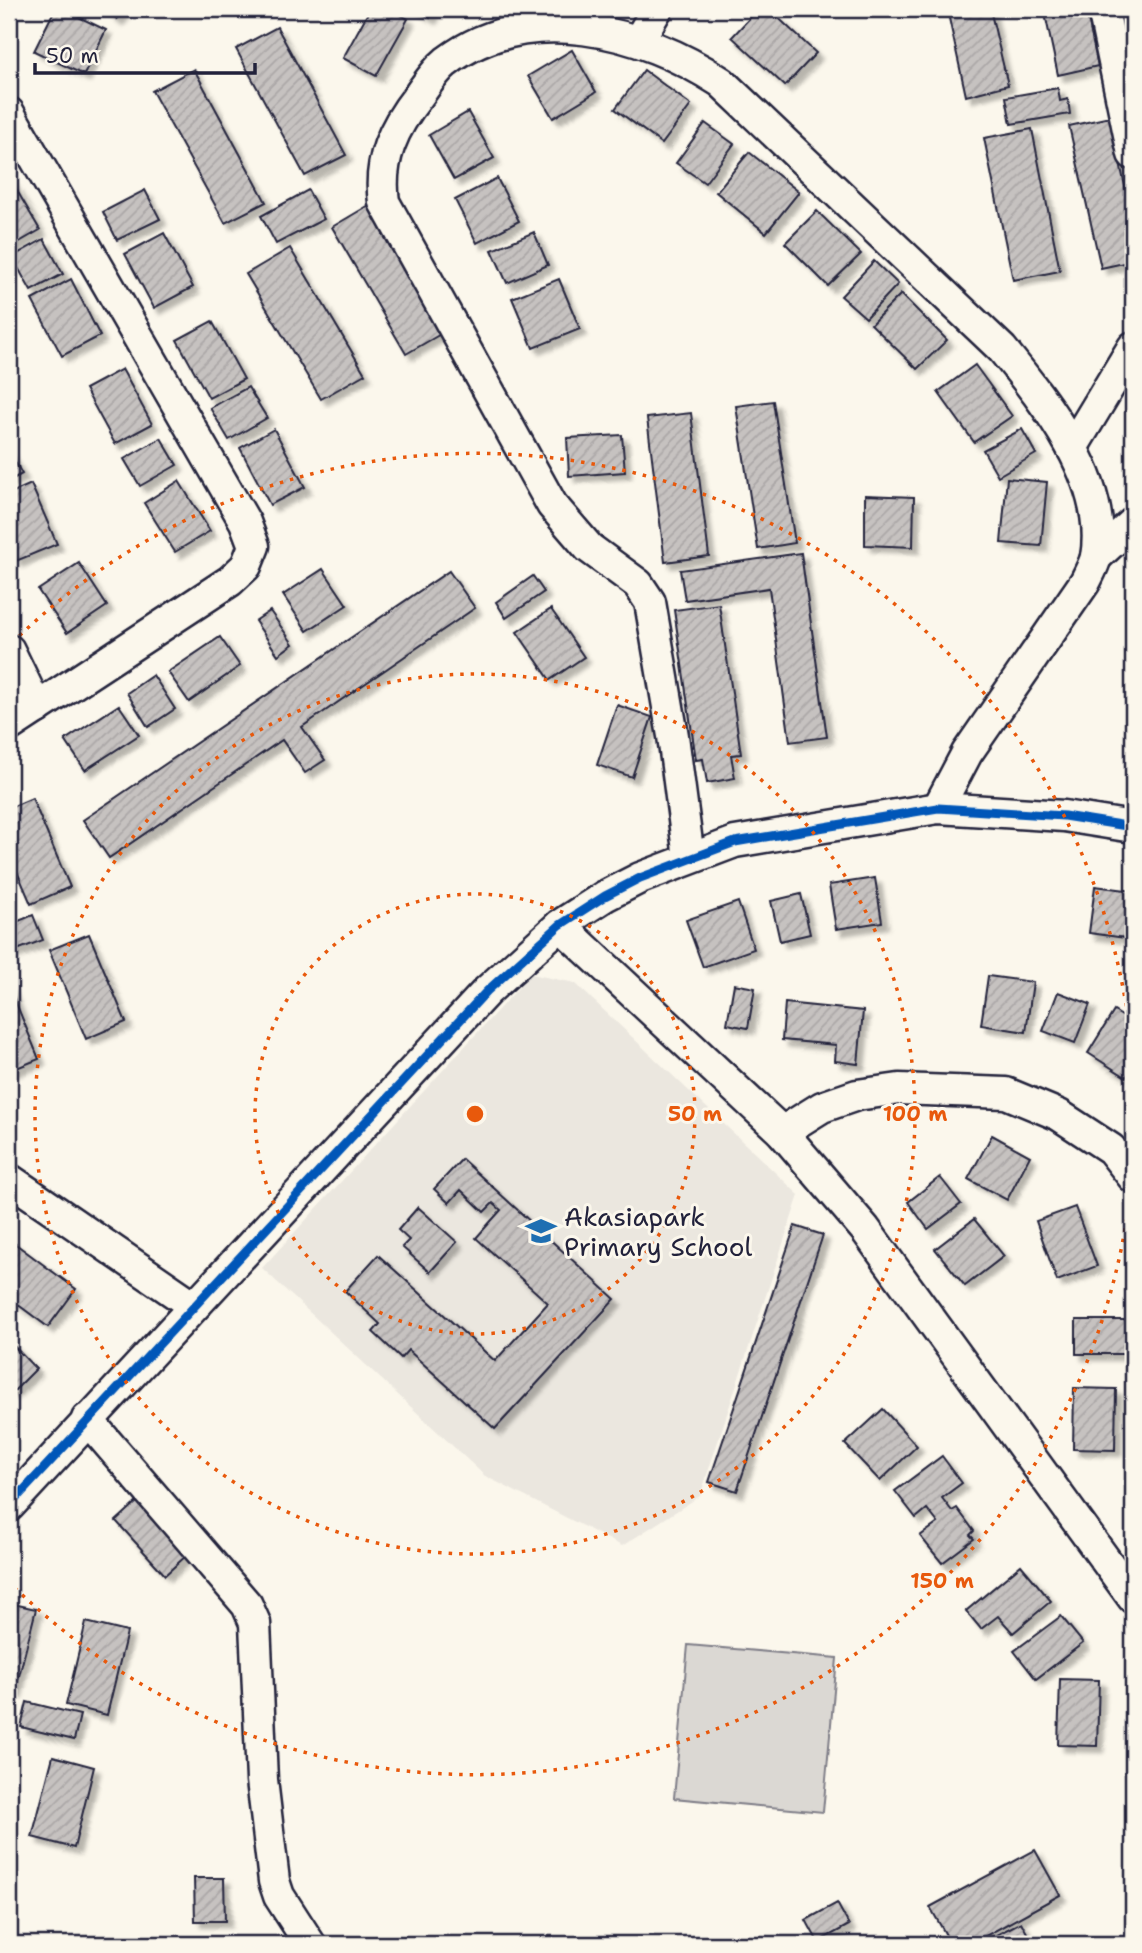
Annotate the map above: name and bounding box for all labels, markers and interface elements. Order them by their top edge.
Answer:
scale bar [35,32,256,76]
text: 50 m [46,42,99,70]
text: 50 m [668,1100,722,1128]
text: 100 m [883,1100,947,1128]
centre of rings [463,1102,487,1126]
place label: Akasiapark Primary School [564,1199,753,1264]
school or university icon: Akasiapark Primary School [524,1214,558,1248]
text: 150 m [910,1567,974,1595]

